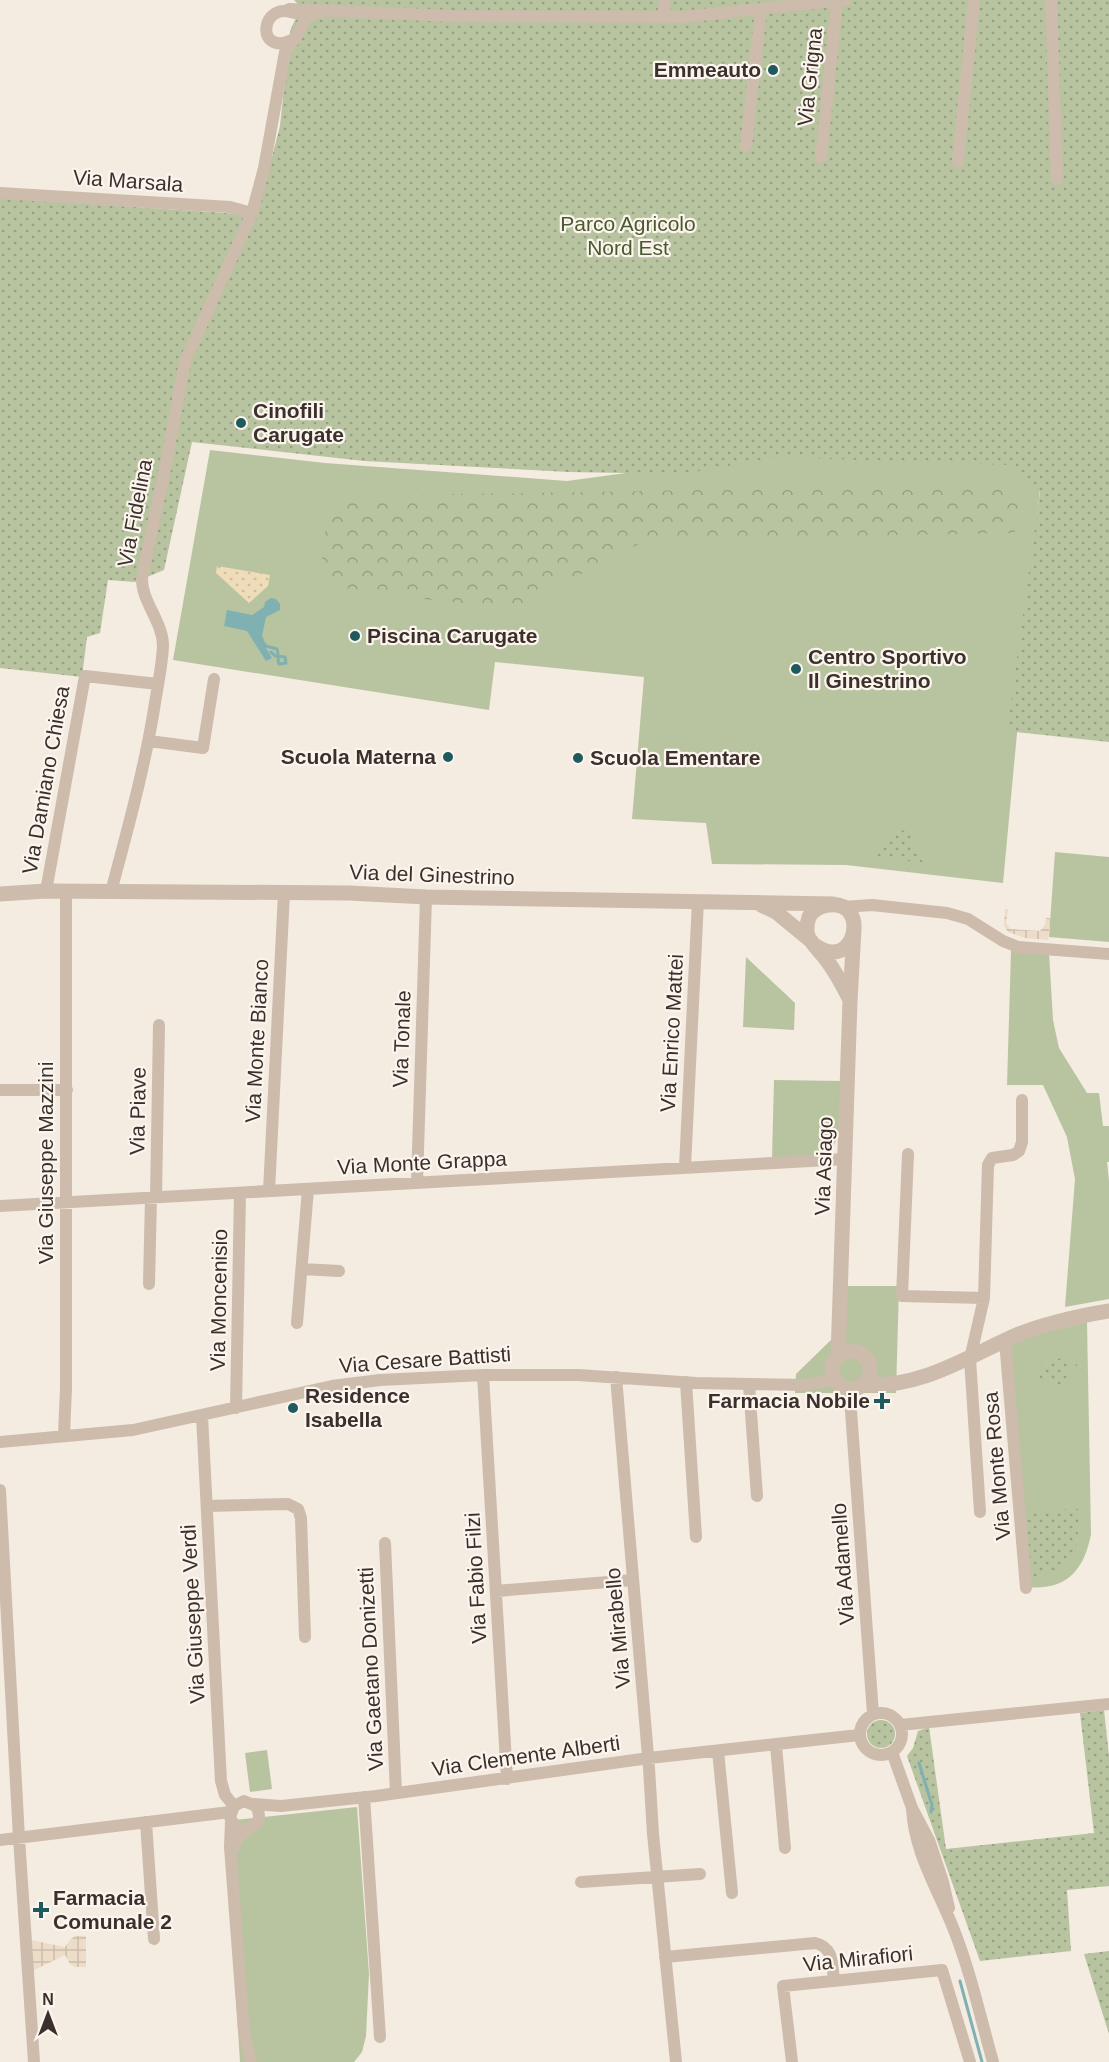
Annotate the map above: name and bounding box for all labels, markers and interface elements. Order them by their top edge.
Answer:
street label: Via Grigna [793,26,826,127]
place label: Emmeauto [654,58,761,81]
marker: Emmeauto [766,63,780,77]
street label: Via Marsala [72,165,184,196]
park label: Parco Agricolo Nord Est [560,212,696,259]
place label: Cinofili Carugate [253,399,344,446]
marker: Cinofili Carugate [234,416,248,430]
street label: Via Fidelina [113,457,156,569]
place label: Piscina Carugate [367,624,537,647]
marker: Piscina Carugate [348,629,362,643]
place label: Centro Sportivo Il Ginestrino [808,645,967,692]
marker: Centro Sportivo Il Ginestrino [789,662,803,676]
street label: Via Damiano Chiesa [18,684,73,876]
place label: Scuola Materna [281,745,436,768]
place label: Scuola Ementare [590,746,760,769]
marker: Scuola Materna [441,750,455,764]
marker: Scuola Ementare [571,751,585,765]
street label: Via del Ginestrino [349,860,515,889]
street label: Via Enrico Mattei [656,953,687,1113]
street label: Via Monte Bianco [241,958,272,1124]
street label: Via Tonale [388,990,415,1088]
street label: Via Giuseppe Mazzini [34,1062,57,1264]
street label: Via Piave [125,1067,150,1155]
street label: Via Asiago [810,1116,837,1216]
street label: Via Monte Grappa [336,1147,508,1178]
street label: Via Moncenisio [206,1229,231,1371]
street label: Via Cesare Battisti [338,1342,512,1377]
place label: Residence Isabella [305,1384,410,1431]
place label: Farmacia Nobile [708,1389,870,1412]
street label: Via Monte Rosa [979,1390,1014,1541]
marker: Farmacia Nobile [875,1394,889,1408]
marker: Residence Isabella [286,1401,300,1415]
street label: Via Adamello [827,1502,858,1626]
street label: Via Fabio Filzi [461,1512,490,1644]
street label: Via Giuseppe Verdi [176,1524,209,1704]
street label: Via Gaetano Donizetti [354,1567,387,1771]
street label: Via Mirabello [601,1567,634,1689]
street label: Via Clemente Alberti [430,1731,622,1780]
place label: Farmacia Comunale 2 [53,1886,172,1933]
marker: Farmacia Comunale 2 [34,1903,48,1917]
street label: Via Mirafiori [802,1941,914,1976]
north arrow [18,1984,78,2044]
text: N [42,1991,54,2008]

